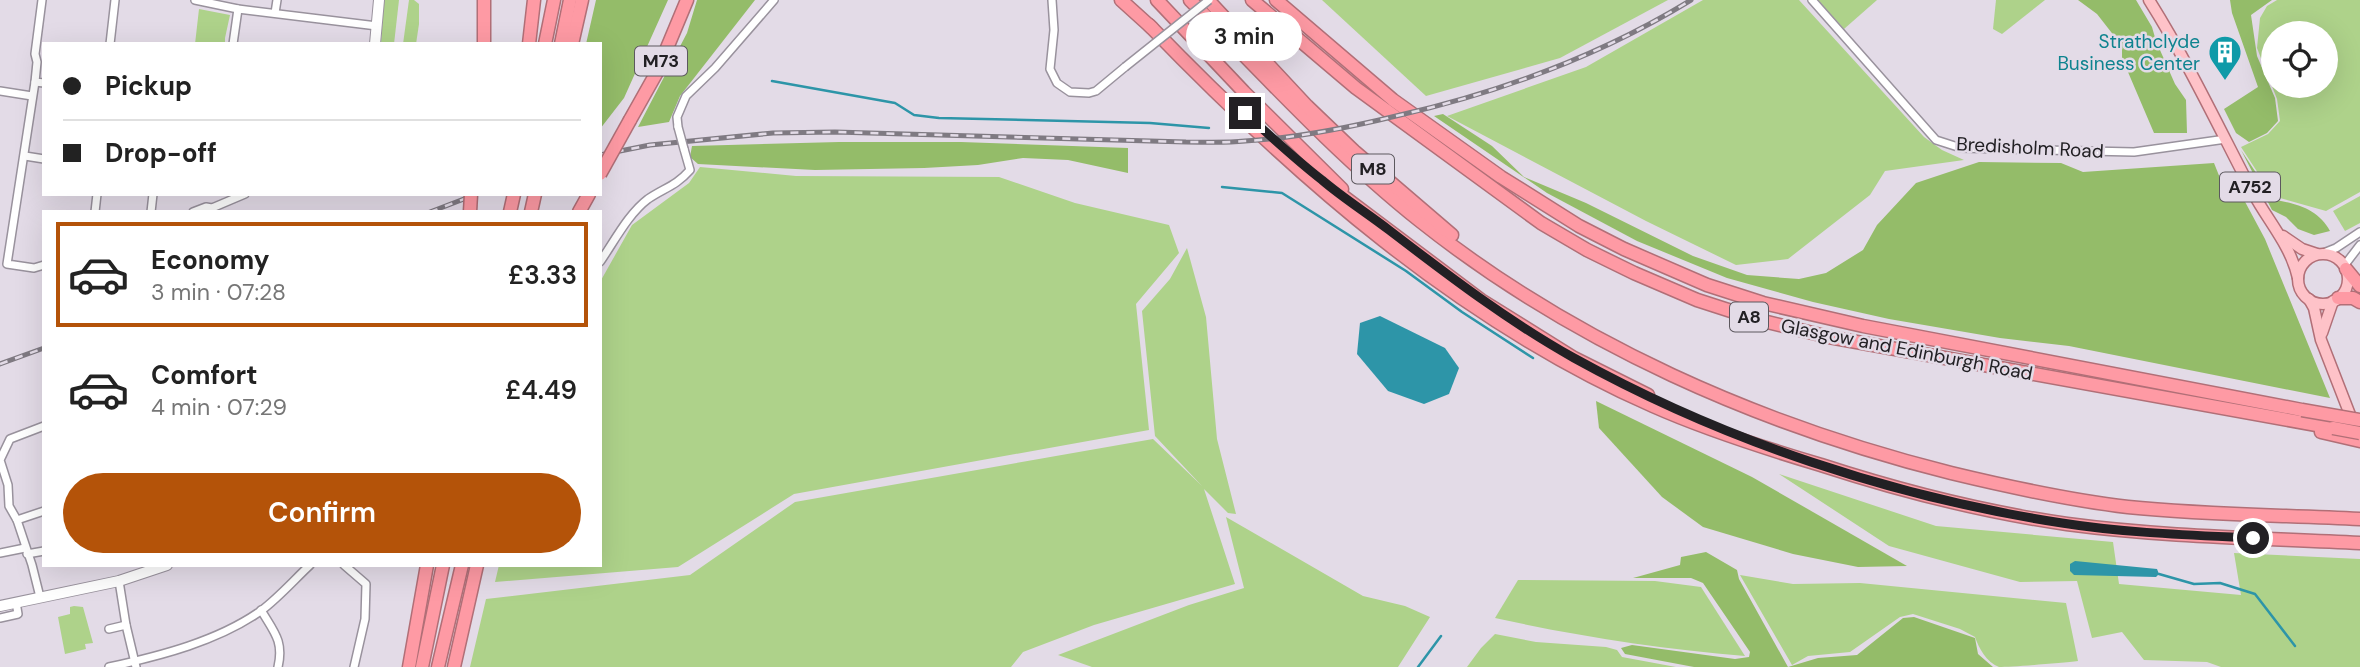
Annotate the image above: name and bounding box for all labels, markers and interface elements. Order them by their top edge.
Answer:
callout: 3 min [1187,11,1303,60]
text: 3 min [1214,21,1274,51]
map controls [2261,21,2338,98]
button: locate [2261,21,2338,98]
place label: Strathclyde Business Center [2057,29,2200,76]
building icon: Strathclyde Business Center [2206,33,2244,82]
road number: M73 [635,46,687,76]
text: Pickup [105,69,192,103]
route end [1229,97,1261,129]
street label: Bredisholm Road [1956,131,2104,164]
text: Drop-off [105,136,217,170]
road number: M8 [1352,154,1394,184]
road number: A752 [2220,172,2280,202]
icon: car [67,243,130,306]
text: Economy [151,243,269,277]
text: £3.33 [508,258,577,292]
text: 3 min · 07:28 [151,277,286,307]
road number: A8 [1730,302,1768,332]
street label: Glasgow and Edinburgh Road [1779,313,2035,386]
icon: car [67,358,130,421]
text: Comfort [151,358,257,392]
text: £4.49 [505,373,577,407]
text: 4 min · 07:29 [151,392,287,422]
button: Confirm [63,473,581,553]
route start [2237,522,2269,554]

